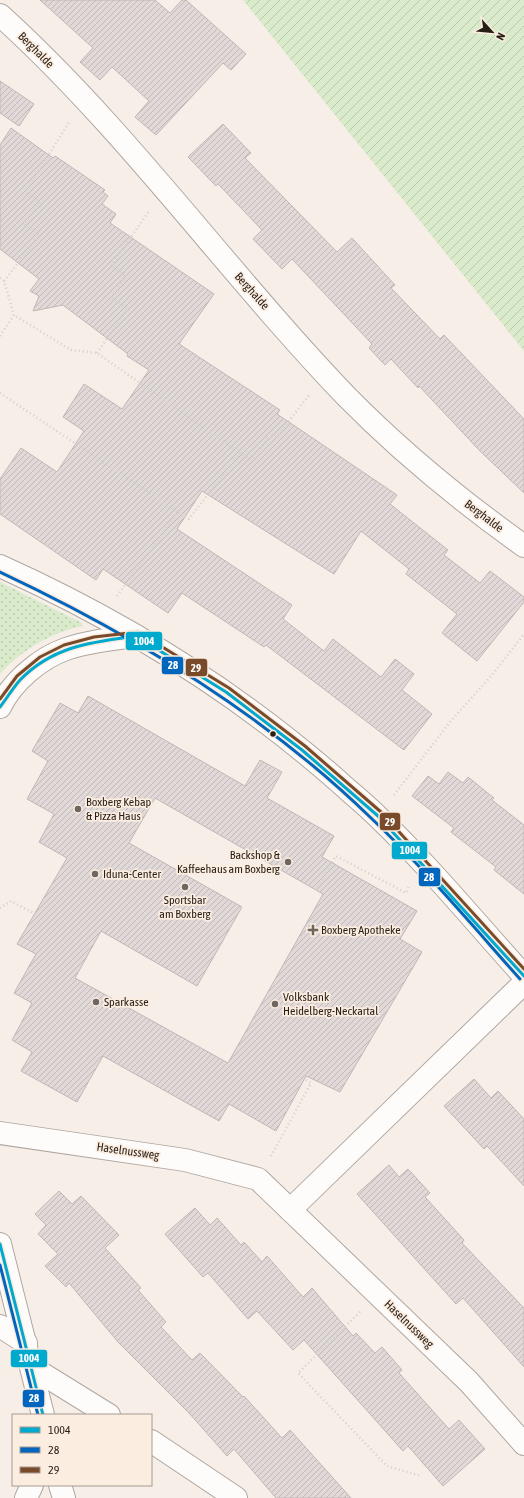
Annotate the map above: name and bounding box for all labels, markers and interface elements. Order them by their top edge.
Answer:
north arrow [472,12,512,52]
street label: Berghalde [15,29,57,71]
text: N [494,31,508,42]
street label: Berghalde [232,270,272,312]
street label: Berghalde [462,497,506,535]
line badge: 1004 [125,631,163,651]
text: 1004 [134,635,154,647]
line badge: 28 [161,656,184,675]
line badge: 29 [185,658,208,677]
text: 28 [168,659,178,671]
text: 29 [191,662,201,674]
unlabelled marker [268,729,278,739]
place label: Boxberg Kebap & Pizza Haus [86,795,152,823]
marker: Boxberg Kebap & Pizza Haus [73,804,83,814]
line badge: 29 [379,812,401,831]
text: 29 [385,816,395,828]
line badge: 1004 [391,841,428,860]
text: 1004 [400,844,420,856]
place label: Backshop & Kaffeehaus am Boxberg [177,848,281,876]
marker: Backshop & Kaffeehaus am Boxberg [283,857,293,867]
place label: Iduna-Center [103,867,161,881]
line badge: 28 [418,867,441,887]
marker: Iduna-Center [90,869,100,879]
text: 28 [424,871,434,883]
marker: Sportsbar am Boxberg [180,882,190,892]
place label: Sportsbar am Boxberg [159,893,212,921]
place label: Boxberg Apotheke [321,923,401,937]
marker: Boxberg Apotheke [308,925,318,935]
place label: Volksbank Heidelberg-Neckartal [283,990,379,1018]
place label: Sparkasse [104,995,149,1009]
marker: Sparkasse [91,997,101,1007]
marker: Volksbank Heidelberg-Neckartal [270,999,280,1009]
street label: Haselnussweg [96,1140,161,1162]
street label: Haselnussweg [381,1297,437,1352]
line badge: 1004 [10,1349,48,1368]
text: 1004 [19,1352,39,1364]
line badge: 28 [22,1389,45,1408]
text: 28 [29,1392,39,1404]
legend [12,1414,152,1486]
text: 1004 [48,1423,71,1437]
text: 28 [48,1443,60,1457]
text: 29 [48,1463,60,1477]

